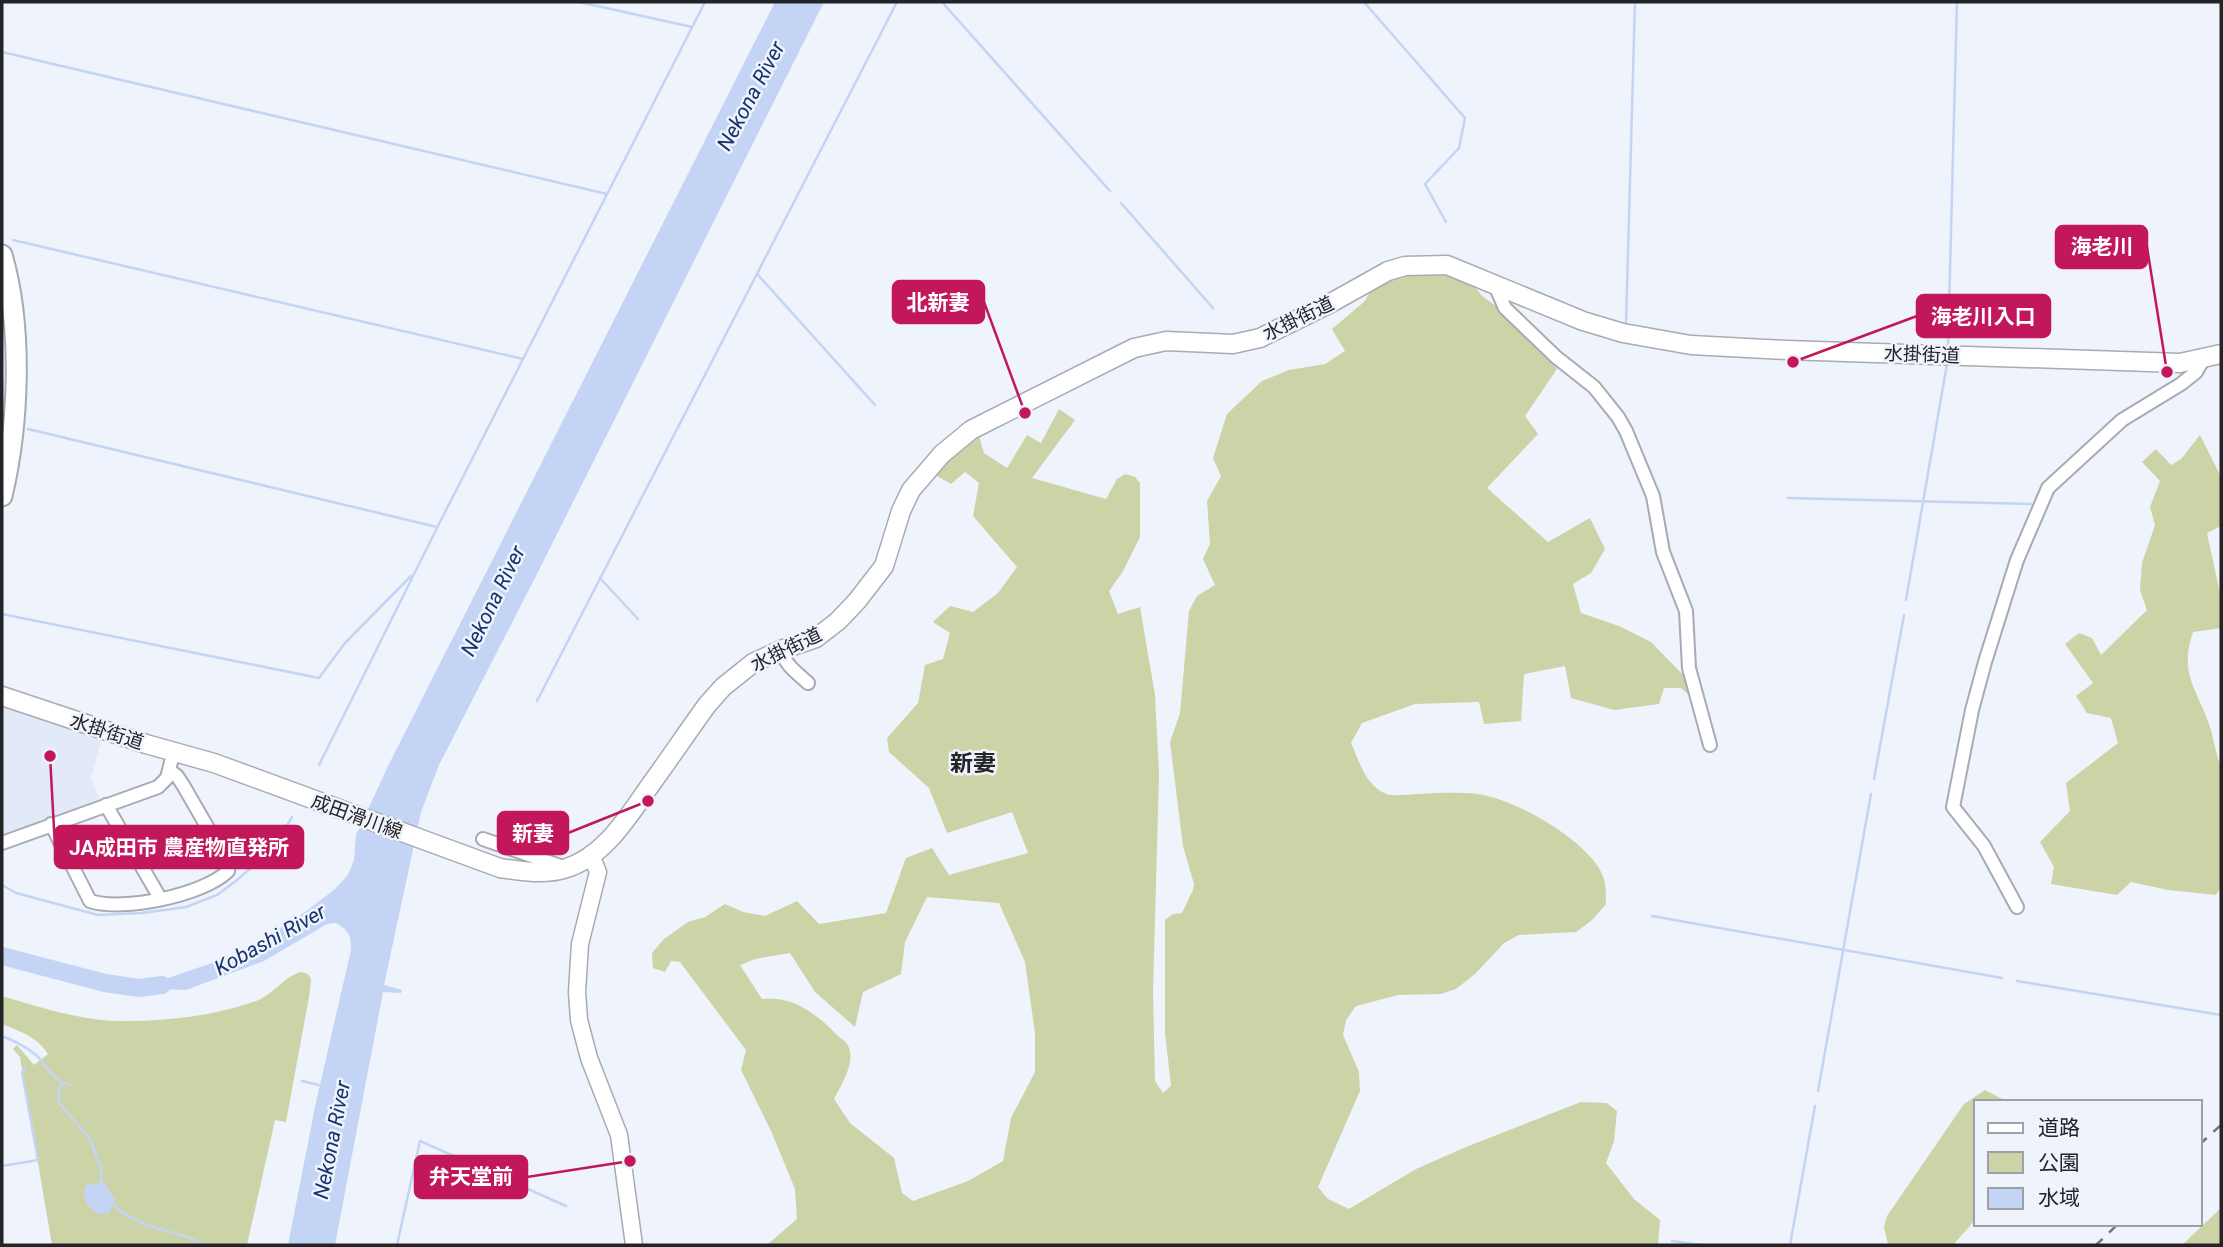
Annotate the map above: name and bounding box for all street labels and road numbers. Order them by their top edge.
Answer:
street label: 水掛街道 [1259,291,1337,345]
street label: 水掛街道 [1884,342,1960,367]
street label: 水掛街道 [747,622,825,676]
street label: 水掛街道 [67,709,147,754]
street label: 成田滑川線 [308,789,405,844]

